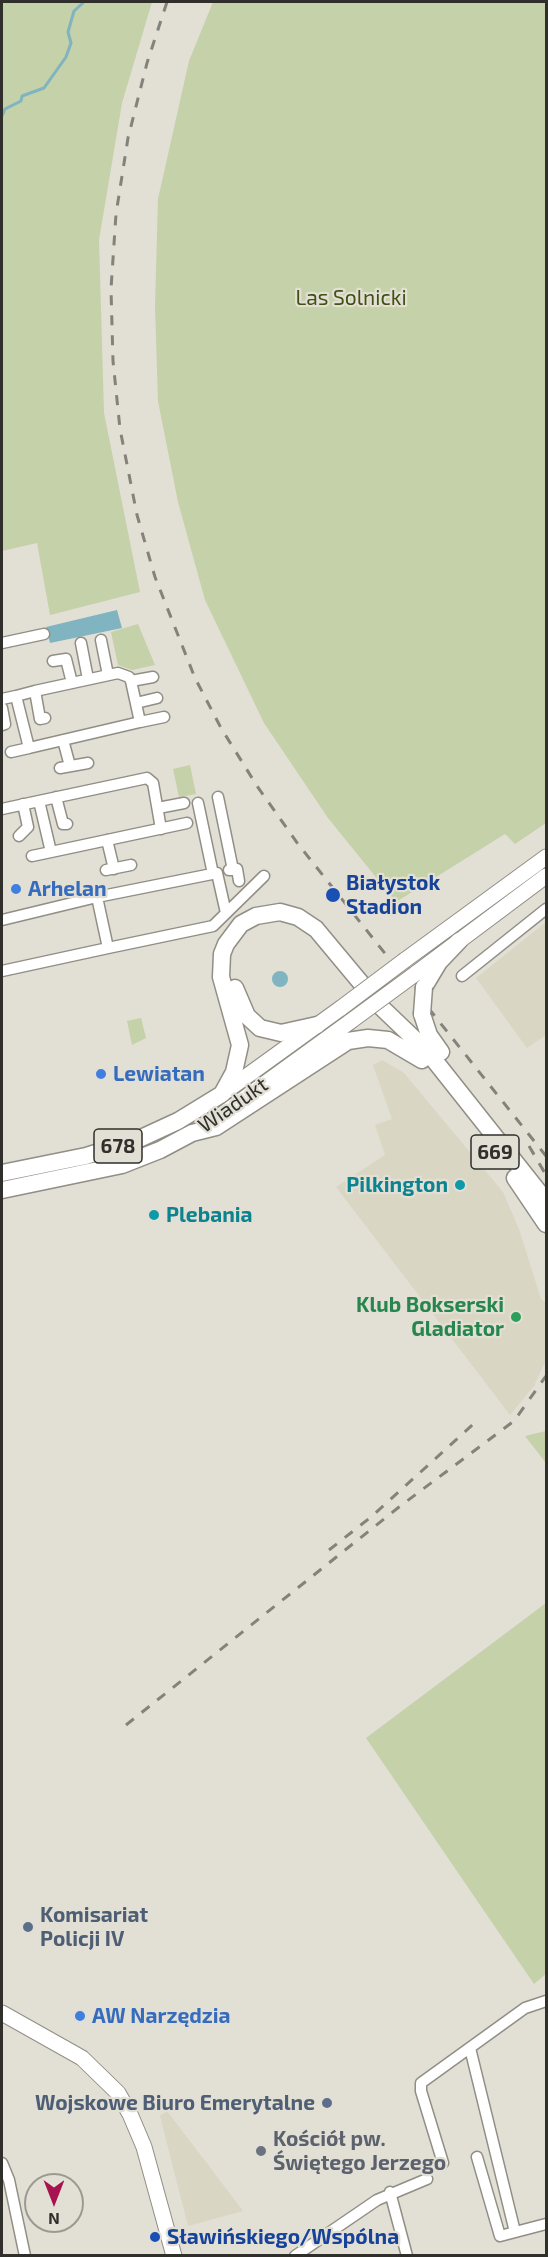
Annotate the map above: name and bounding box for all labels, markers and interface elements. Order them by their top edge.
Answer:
park label: Las Solnicki [295,285,407,311]
place label: Białystok Stadion [346,870,440,920]
place label: Arhelan [28,876,107,902]
marker: Arhelan [9,882,23,896]
marker: Białystok Stadion [324,886,342,904]
place label: Lewiatan [113,1061,205,1087]
marker: Lewiatan [94,1067,108,1081]
street label: Wiadukt [193,1072,273,1138]
road number: 678 [94,1129,142,1163]
road number: 669 [471,1135,519,1169]
place label: Pilkington [346,1172,448,1198]
marker: Pilkington [453,1178,467,1192]
place label: Plebania [166,1202,253,1228]
marker: Plebania [147,1208,161,1222]
place label: Klub Bokserski Gladiator [356,1292,504,1342]
marker: Klub Bokserski Gladiator [509,1310,523,1324]
place label: Komisariat Policji IV [40,1902,148,1952]
marker: Komisariat Policji IV [21,1920,35,1934]
place label: AW Narzędzia [92,2003,231,2029]
marker: AW Narzędzia [73,2009,87,2023]
place label: Wojskowe Biuro Emerytalne [35,2090,315,2116]
marker: Wojskowe Biuro Emerytalne [320,2096,334,2110]
place label: Kościół pw. Świętego Jerzego [273,2126,446,2176]
marker: Kościół pw. Świętego Jerzego [254,2144,268,2158]
north arrow [24,2173,84,2233]
text: N [48,2210,60,2229]
place label: Sławińskiego/Wspólna [167,2224,399,2250]
marker: Sławińskiego/Wspólna [148,2230,162,2244]

